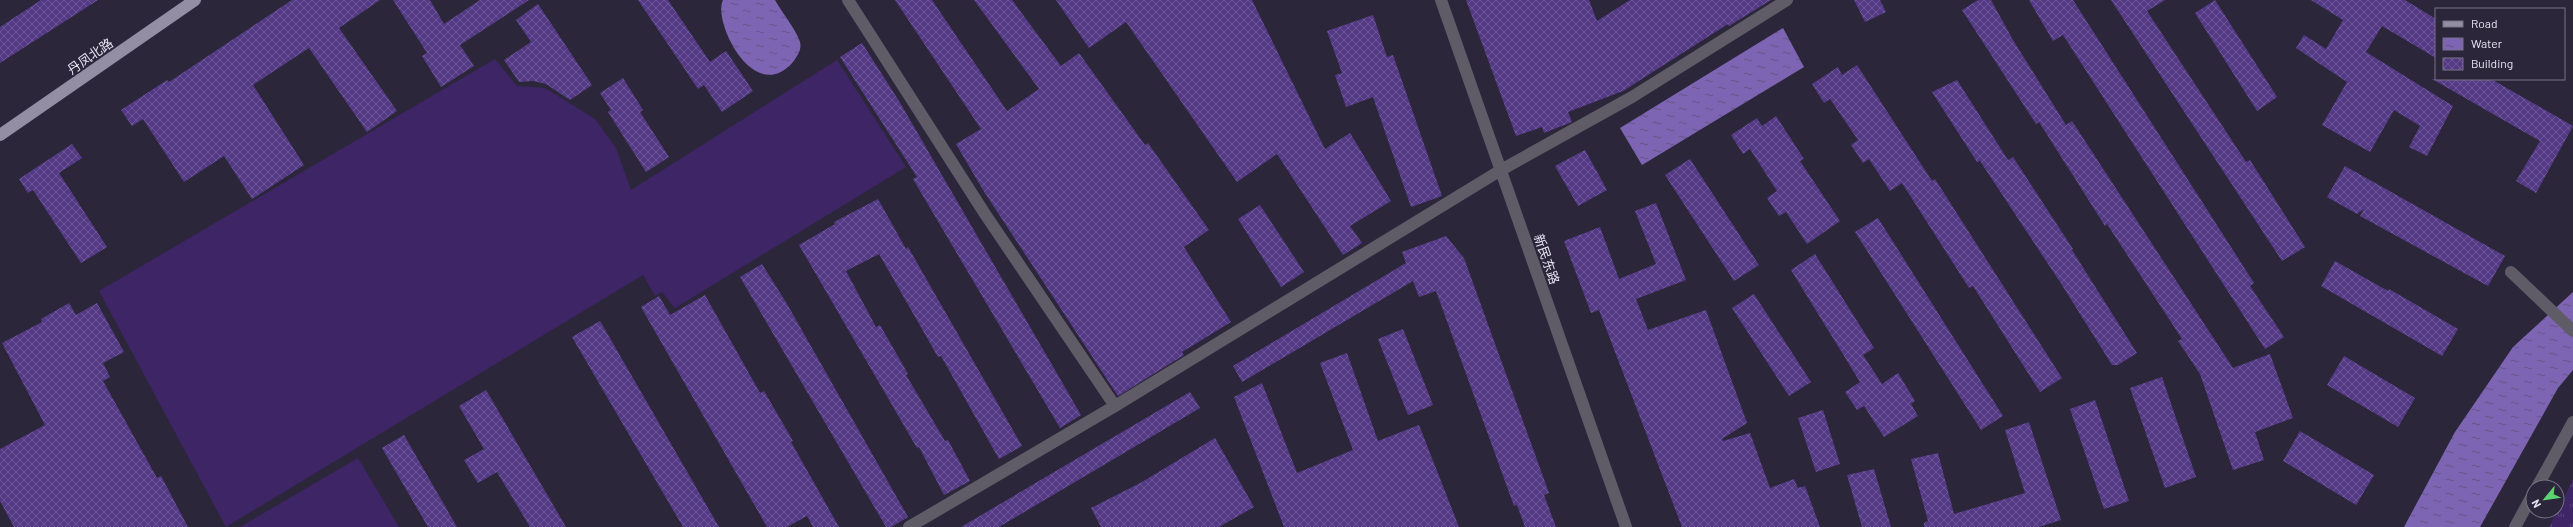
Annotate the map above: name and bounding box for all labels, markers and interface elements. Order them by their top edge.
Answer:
legend [2435,8,2565,80]
text: Road [2471,16,2498,30]
street label: 丹凤北路 [64,35,116,77]
text: Water [2471,36,2503,50]
text: Building [2471,56,2513,70]
street label: 新民东路 [1531,232,1563,286]
north arrow [2525,479,2565,519]
text: N [2528,498,2543,510]

